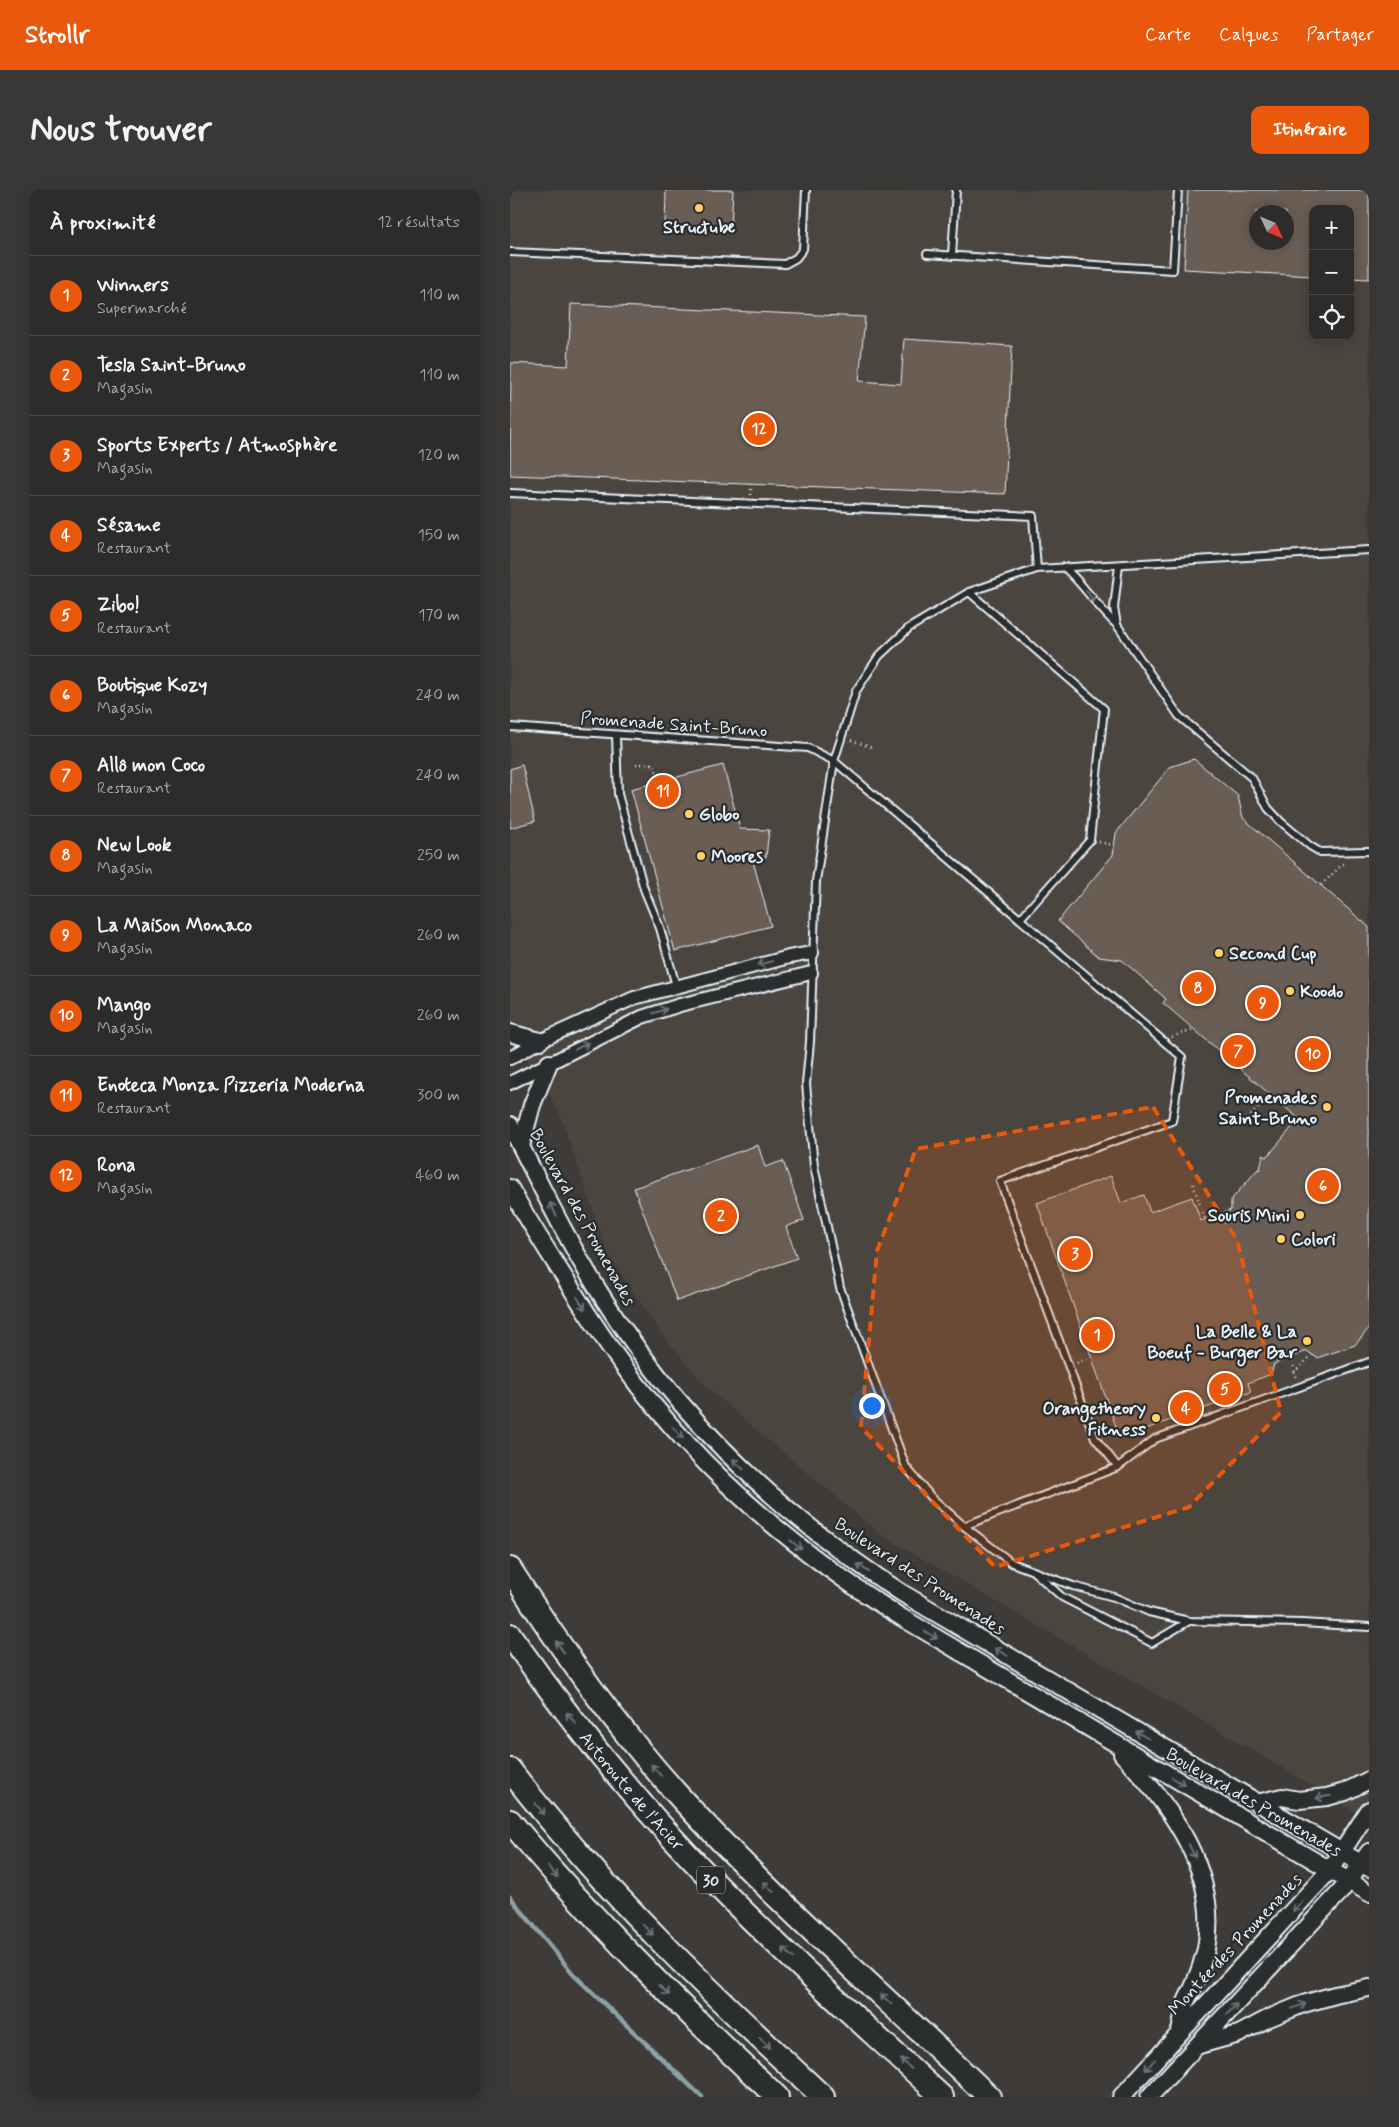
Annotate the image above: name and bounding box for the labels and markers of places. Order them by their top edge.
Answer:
marker: Structube [693,202,705,214]
place label: Structube [663,216,736,240]
pin: 12 [743,410,775,448]
pin: 11 [647,772,679,810]
place label: Globo [699,803,740,827]
marker: Globo [683,808,695,820]
place label: Moores [711,845,763,869]
marker: Moores [695,850,707,862]
place label: Second Cup [1229,942,1316,966]
marker: Second Cup [1213,947,1225,959]
pin: 8 [1182,969,1214,1007]
place label: Koodo [1300,980,1343,1004]
pin: 9 [1247,984,1279,1022]
marker: Koodo [1284,985,1296,997]
pin: 7 [1222,1032,1254,1070]
pin: 10 [1297,1035,1329,1073]
place label: Promenades Saint-Bruno [1219,1086,1317,1131]
marker: Promenades Saint-Bruno [1321,1101,1333,1113]
pin: 6 [1307,1167,1339,1205]
pin: 2 [705,1197,737,1235]
place label: Souris Mini [1208,1204,1290,1228]
marker: Souris Mini [1294,1209,1306,1221]
place label: Colori [1291,1228,1336,1252]
marker: Colori [1275,1233,1287,1245]
pin: 3 [1059,1235,1091,1273]
pin: 1 [1081,1316,1113,1354]
place label: La Belle & La Boeuf - Burger Bar [1147,1320,1298,1367]
marker: La Belle & La Boeuf - Burger Bar [1301,1335,1313,1347]
pin: 5 [1209,1370,1241,1408]
pin: 4 [1170,1389,1202,1427]
place label: Orangetheory Fitness [1043,1397,1146,1442]
marker: Orangetheory Fitness [1150,1412,1162,1424]

